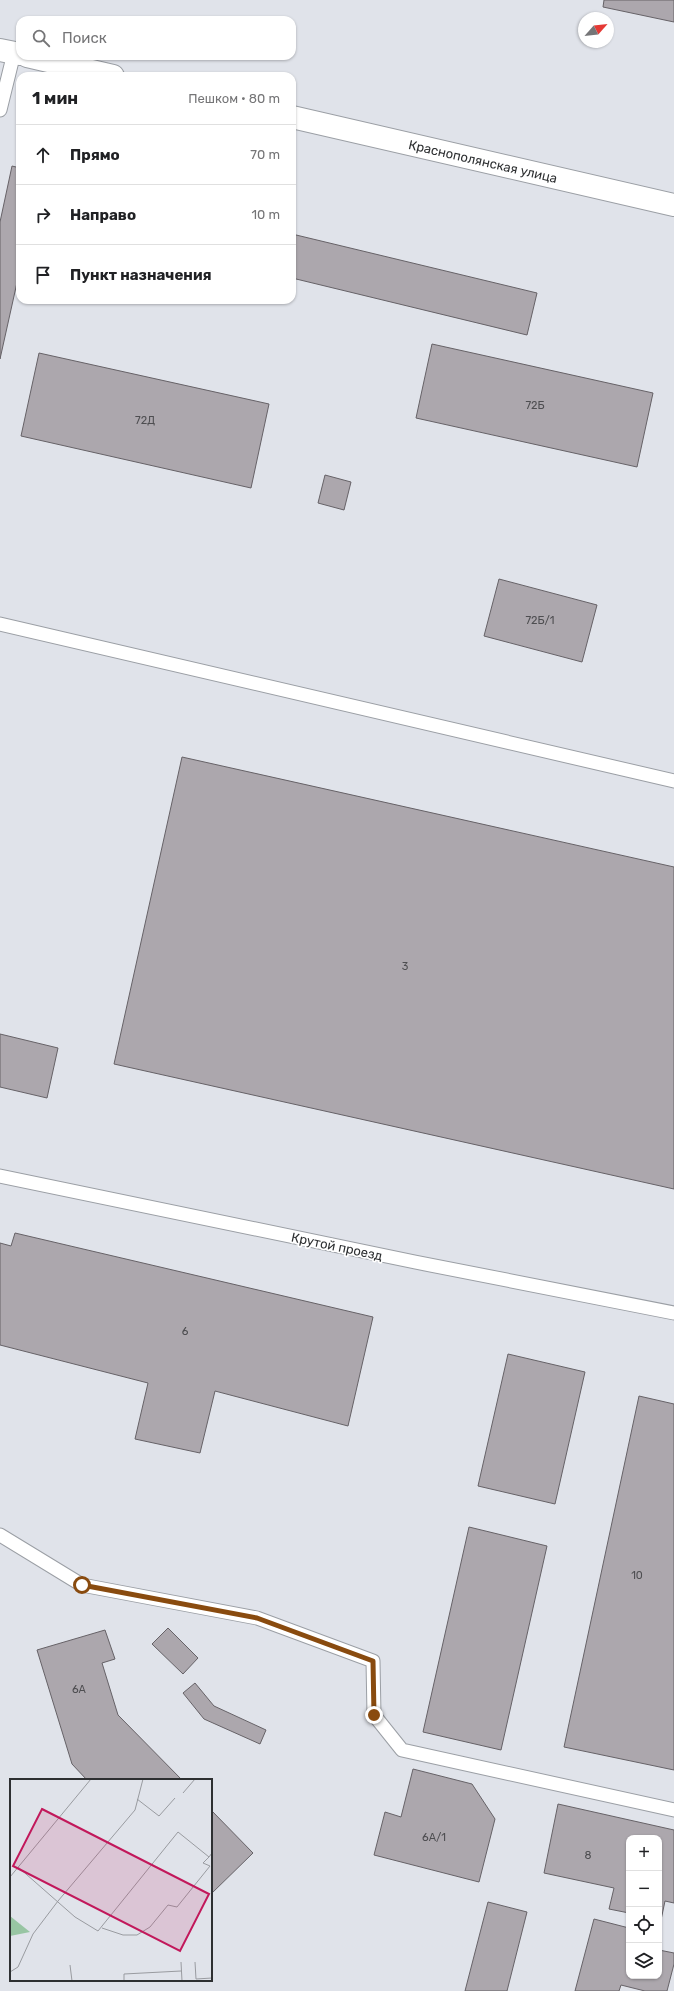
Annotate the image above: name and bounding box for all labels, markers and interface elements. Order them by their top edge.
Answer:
north arrow [578,12,614,48]
search box [16,16,296,60]
icon: search [30,27,52,49]
text: Поиск [62,29,107,47]
text: 1 мин [32,88,78,108]
text: Пешком · 80 m [188,91,280,106]
street label: Краснополянская улица [407,137,559,186]
icon: ahead [32,144,54,166]
text: Прямо [70,146,120,164]
text: 70 m [250,147,280,162]
icon: right [32,204,54,226]
text: Направо [70,206,136,224]
text: 10 m [251,207,280,222]
icon: arrive [32,264,54,286]
text: Пункт назначения [70,266,212,284]
house number: 72Б [525,399,545,412]
house number: 72Д [135,414,155,427]
house number: 72Б/1 [525,614,555,627]
house number: 3 [402,960,409,973]
street label: Крутой проезд [290,1230,384,1264]
house number: 6 [182,1325,189,1338]
house number: 10 [631,1569,643,1582]
route start [73,1576,91,1594]
house number: 6А [72,1683,87,1696]
route end [365,1706,383,1724]
inset map [10,1779,212,1981]
house number: 6А/1 [422,1831,446,1844]
map controls [626,1835,662,1979]
button: + [626,1835,662,1871]
house number: 8 [585,1849,592,1862]
button: − [626,1871,662,1907]
button: locate [626,1907,662,1943]
button: layers [626,1943,662,1979]

